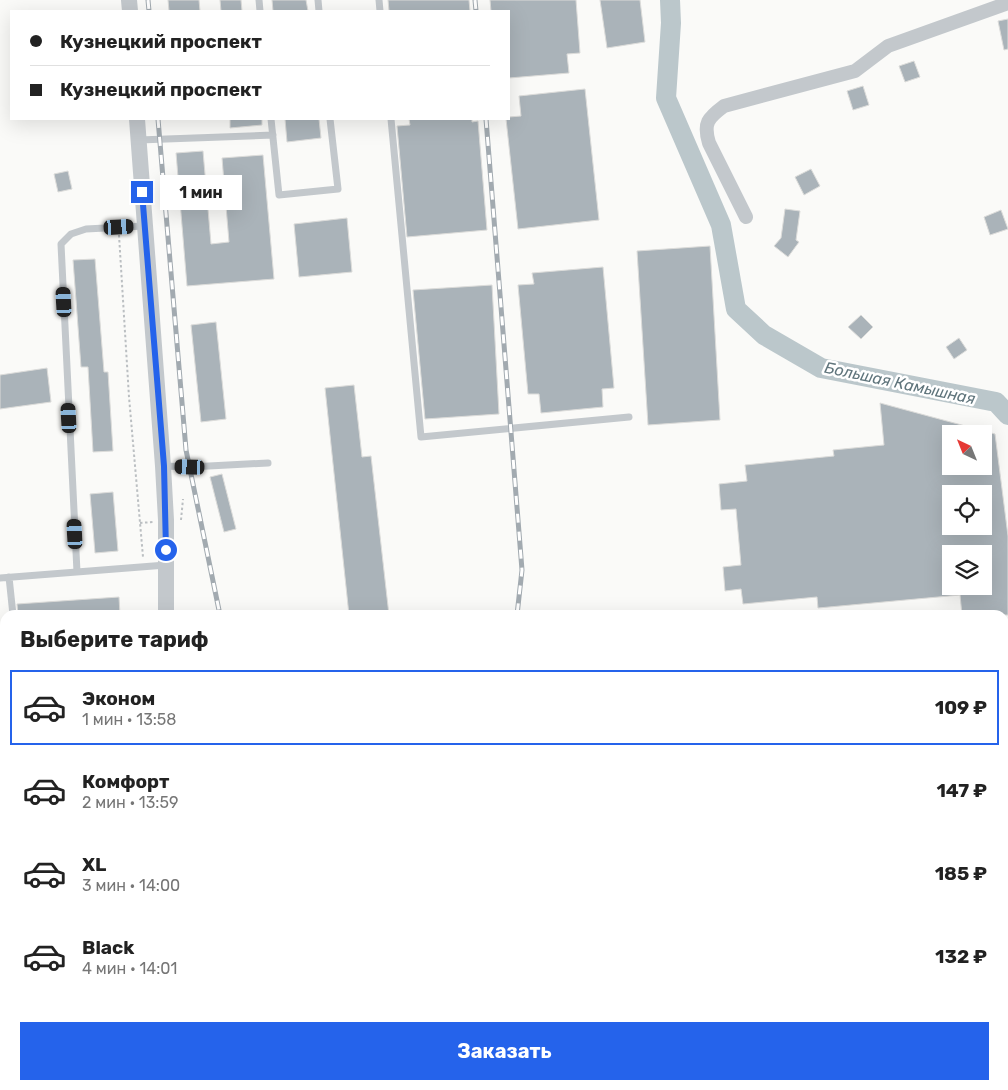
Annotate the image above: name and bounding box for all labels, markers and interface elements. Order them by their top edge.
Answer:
text: Кузнецкий проспект [60,30,262,53]
text: Кузнецкий проспект [60,78,262,101]
callout: 1 мин [160,174,242,210]
route end [131,181,153,203]
text: 1 мин [179,183,223,202]
car [103,219,134,235]
car [55,287,72,317]
water label: Большая Камышная [823,358,977,408]
car [60,403,77,433]
north arrow [942,425,992,475]
map controls [942,425,992,595]
car [174,459,205,475]
button: locate [942,485,992,535]
car [66,519,83,549]
route start [155,539,177,561]
button: layers [942,545,992,595]
text: Выберите тариф [20,626,209,653]
icon: car [22,685,67,730]
text: Эконом [82,687,155,710]
text: 109 ₽ [935,696,987,719]
text: 1 мин · 13:58 [82,710,177,729]
icon: car [22,768,67,813]
text: Комфорт [82,770,169,793]
text: 147 ₽ [936,779,987,802]
text: 2 мин · 13:59 [82,793,178,812]
icon: car [22,851,67,896]
text: XL [82,853,106,876]
text: 185 ₽ [935,862,987,885]
text: 3 мин · 14:00 [82,876,180,895]
icon: car [22,934,67,979]
text: Black [82,936,134,959]
text: 132 ₽ [935,945,987,968]
text: 4 мин · 14:01 [82,959,177,978]
button: Заказать [20,1022,989,1080]

